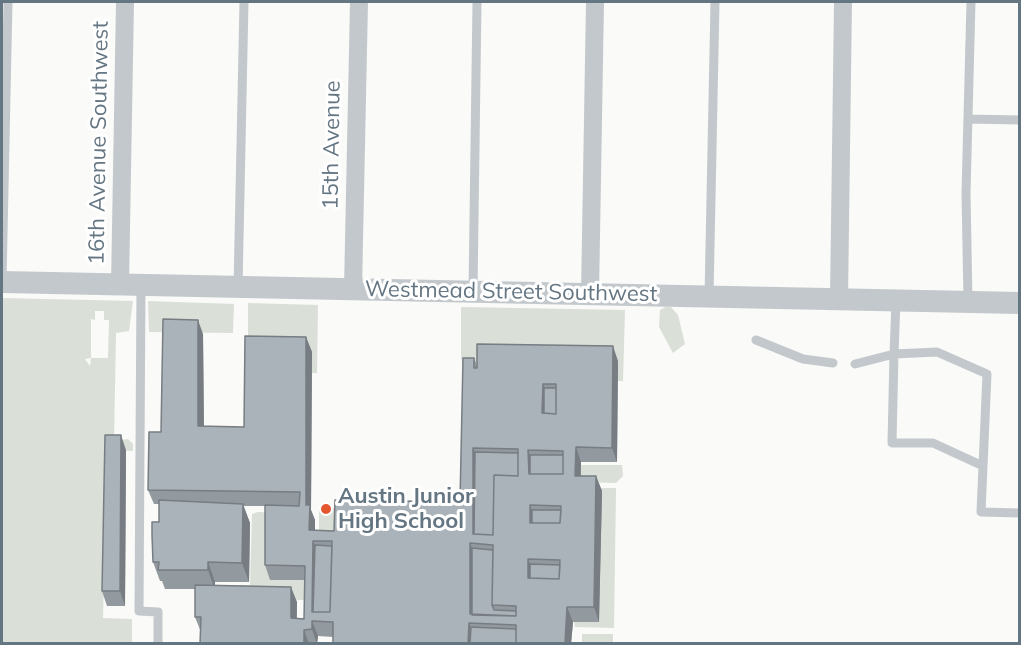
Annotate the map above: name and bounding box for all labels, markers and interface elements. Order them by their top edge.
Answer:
street label: 16th Avenue Southwest [84,21,114,265]
street label: 15th Avenue [318,80,346,210]
street label: Westmead Street Southwest [365,276,657,308]
place label: Austin Junior High School [338,483,474,534]
marker: Austin Junior High School [319,502,333,516]

